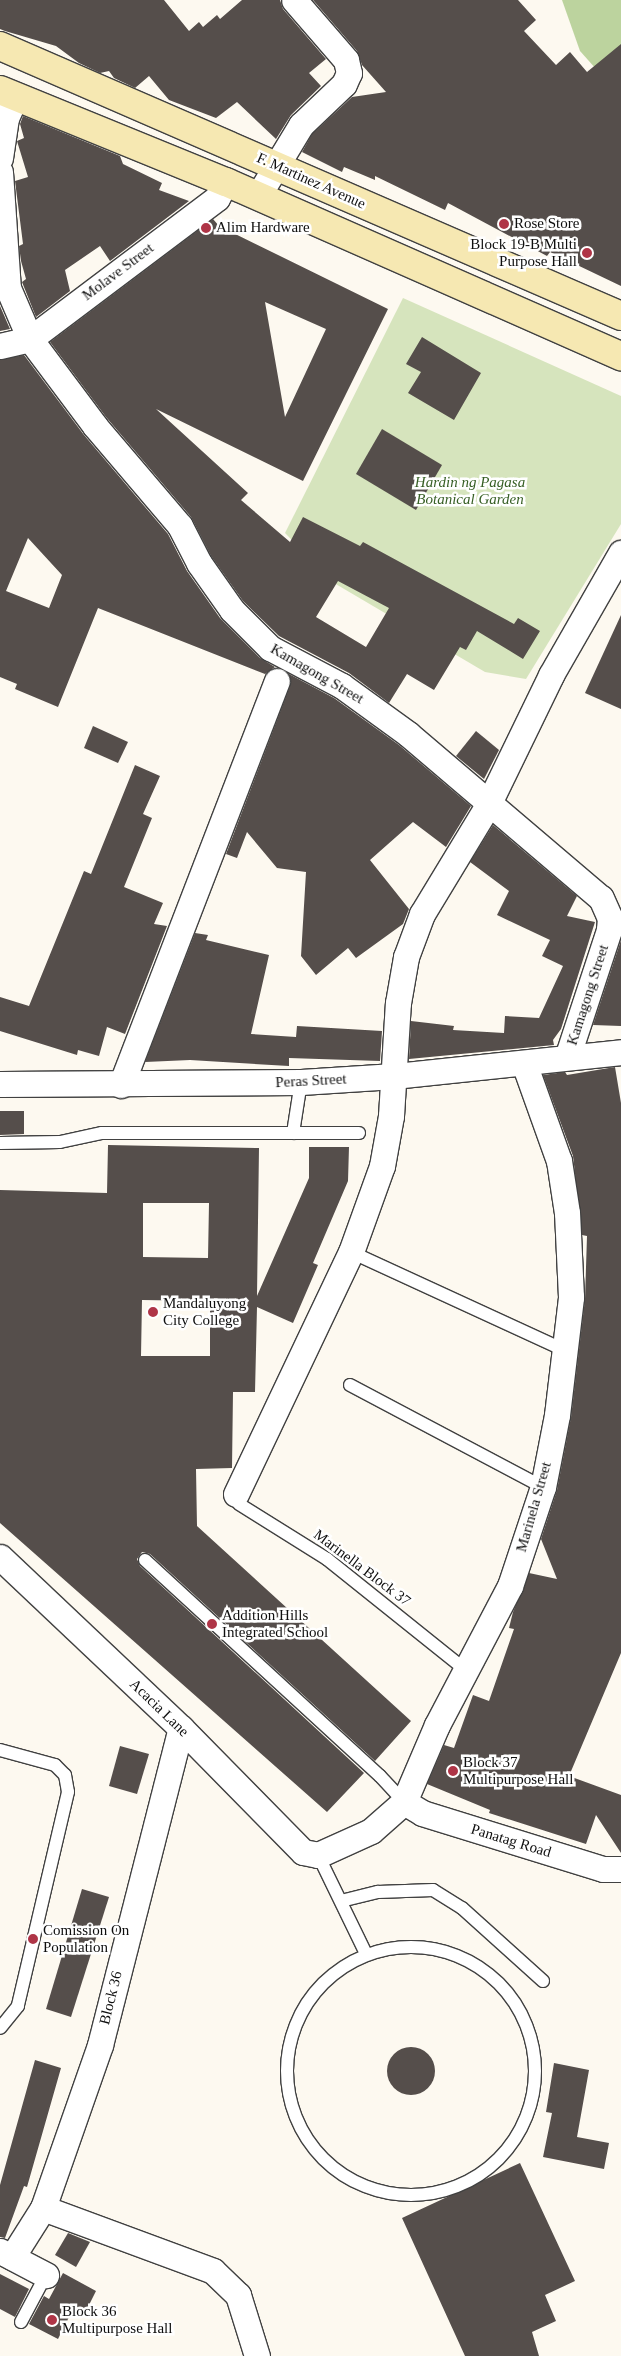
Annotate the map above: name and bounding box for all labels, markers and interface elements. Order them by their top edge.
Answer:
street label: F. Martinez Avenue [253,149,369,213]
place label: Rose Store [514,215,579,233]
marker: Rose Store [498,218,510,230]
place label: Alim Hardware [216,219,310,237]
marker: Alim Hardware [200,222,212,234]
place label: Block 19-B Multi Purpose Hall [470,235,577,270]
street label: Molave Street [79,239,157,305]
marker: Block 19-B Multi Purpose Hall [581,247,593,259]
park label: Hardin ng Pagasa Botanical Garden [415,473,525,508]
street label: Kamagong Street [267,640,367,708]
street label: Kamagong Street [563,943,613,1047]
street label: Peras Street [275,1070,347,1092]
place label: Mandaluyong City College [163,1294,246,1329]
marker: Mandaluyong City College [147,1306,159,1318]
street label: Marinela Street [513,1460,555,1554]
street label: Marinella Block 37 [310,1526,414,1610]
place label: Addition Hills Integrated School [222,1606,328,1641]
marker: Addition Hills Integrated School [206,1618,218,1630]
street label: Acacia Lane [126,1675,192,1741]
place label: Block 37 Multipurpose Hall [463,1753,573,1788]
marker: Block 37 Multipurpose Hall [447,1765,459,1777]
street label: Panatag Road [469,1820,553,1862]
place label: Comission On Population [43,1921,129,1956]
marker: Comission On Population [27,1933,39,1945]
street label: Block 36 [96,1969,126,2027]
place label: Block 36 Multipurpose Hall [62,2302,172,2337]
marker: Block 36 Multipurpose Hall [46,2314,58,2326]

